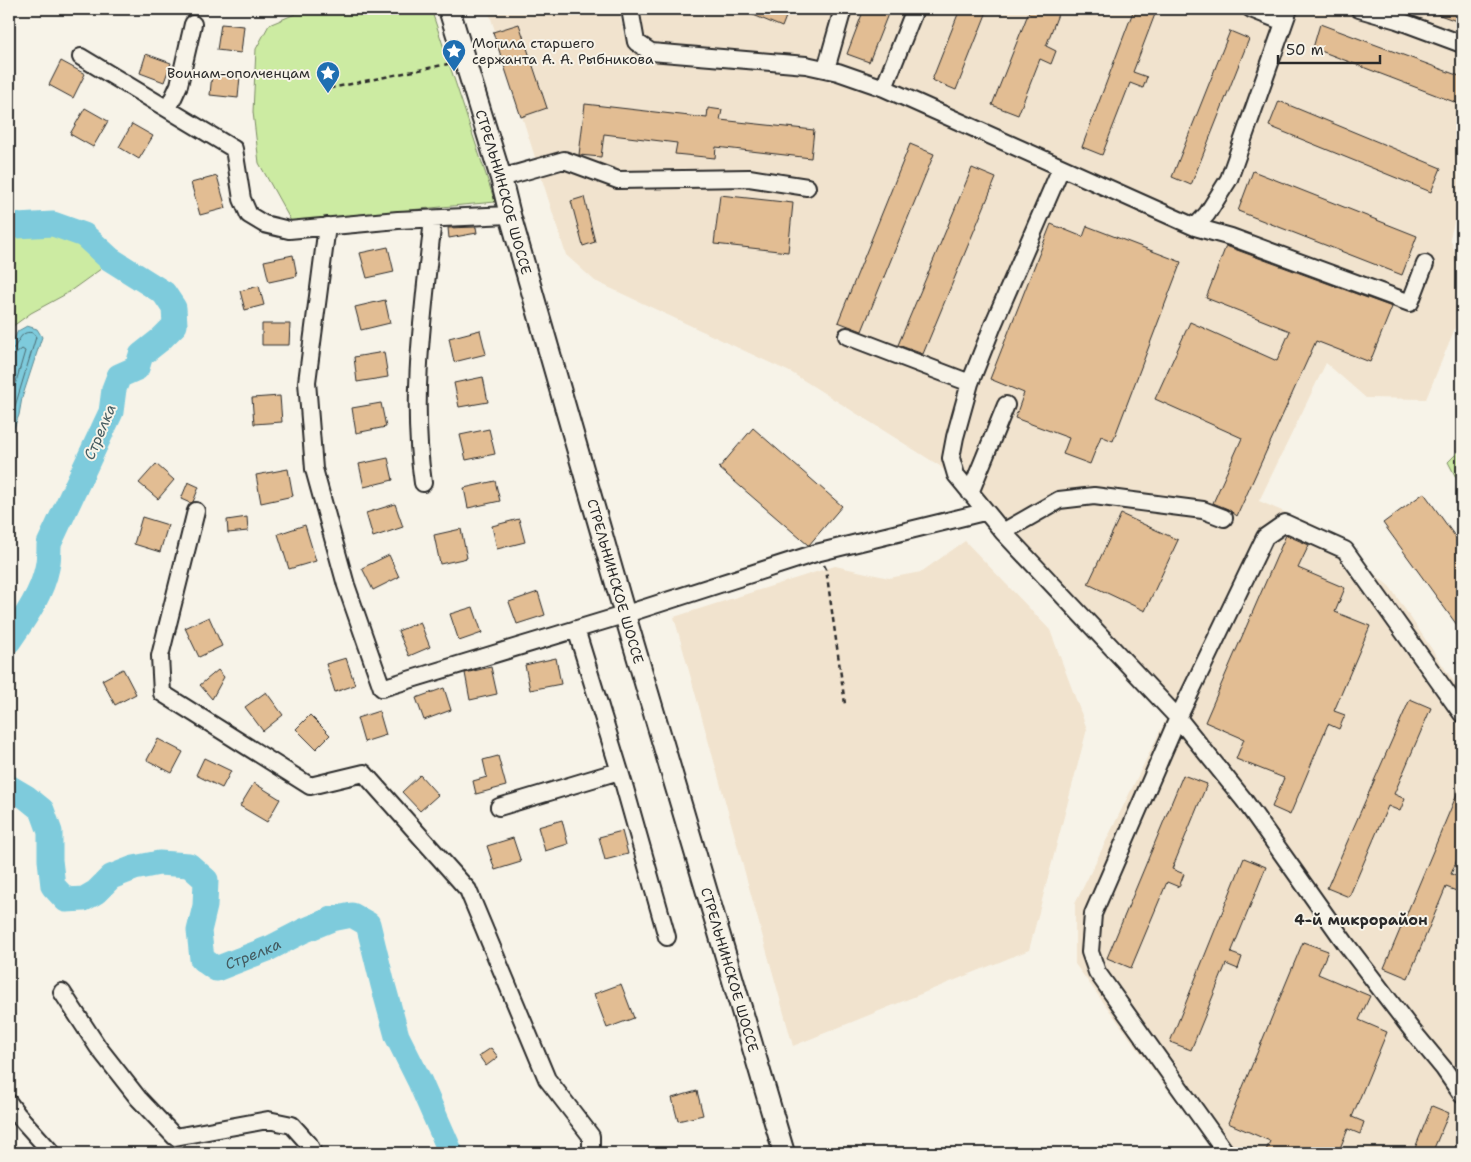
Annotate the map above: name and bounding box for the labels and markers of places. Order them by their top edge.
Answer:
place label: Могила старшего сержанта А. А. Рыбникова [472,34,654,68]
place icon: Могила старшего сержанта А. А. Рыбникова [441,38,467,72]
place icon: Воинам-ополченцам [315,60,341,94]
place label: Воинам-ополченцам [167,64,310,82]

